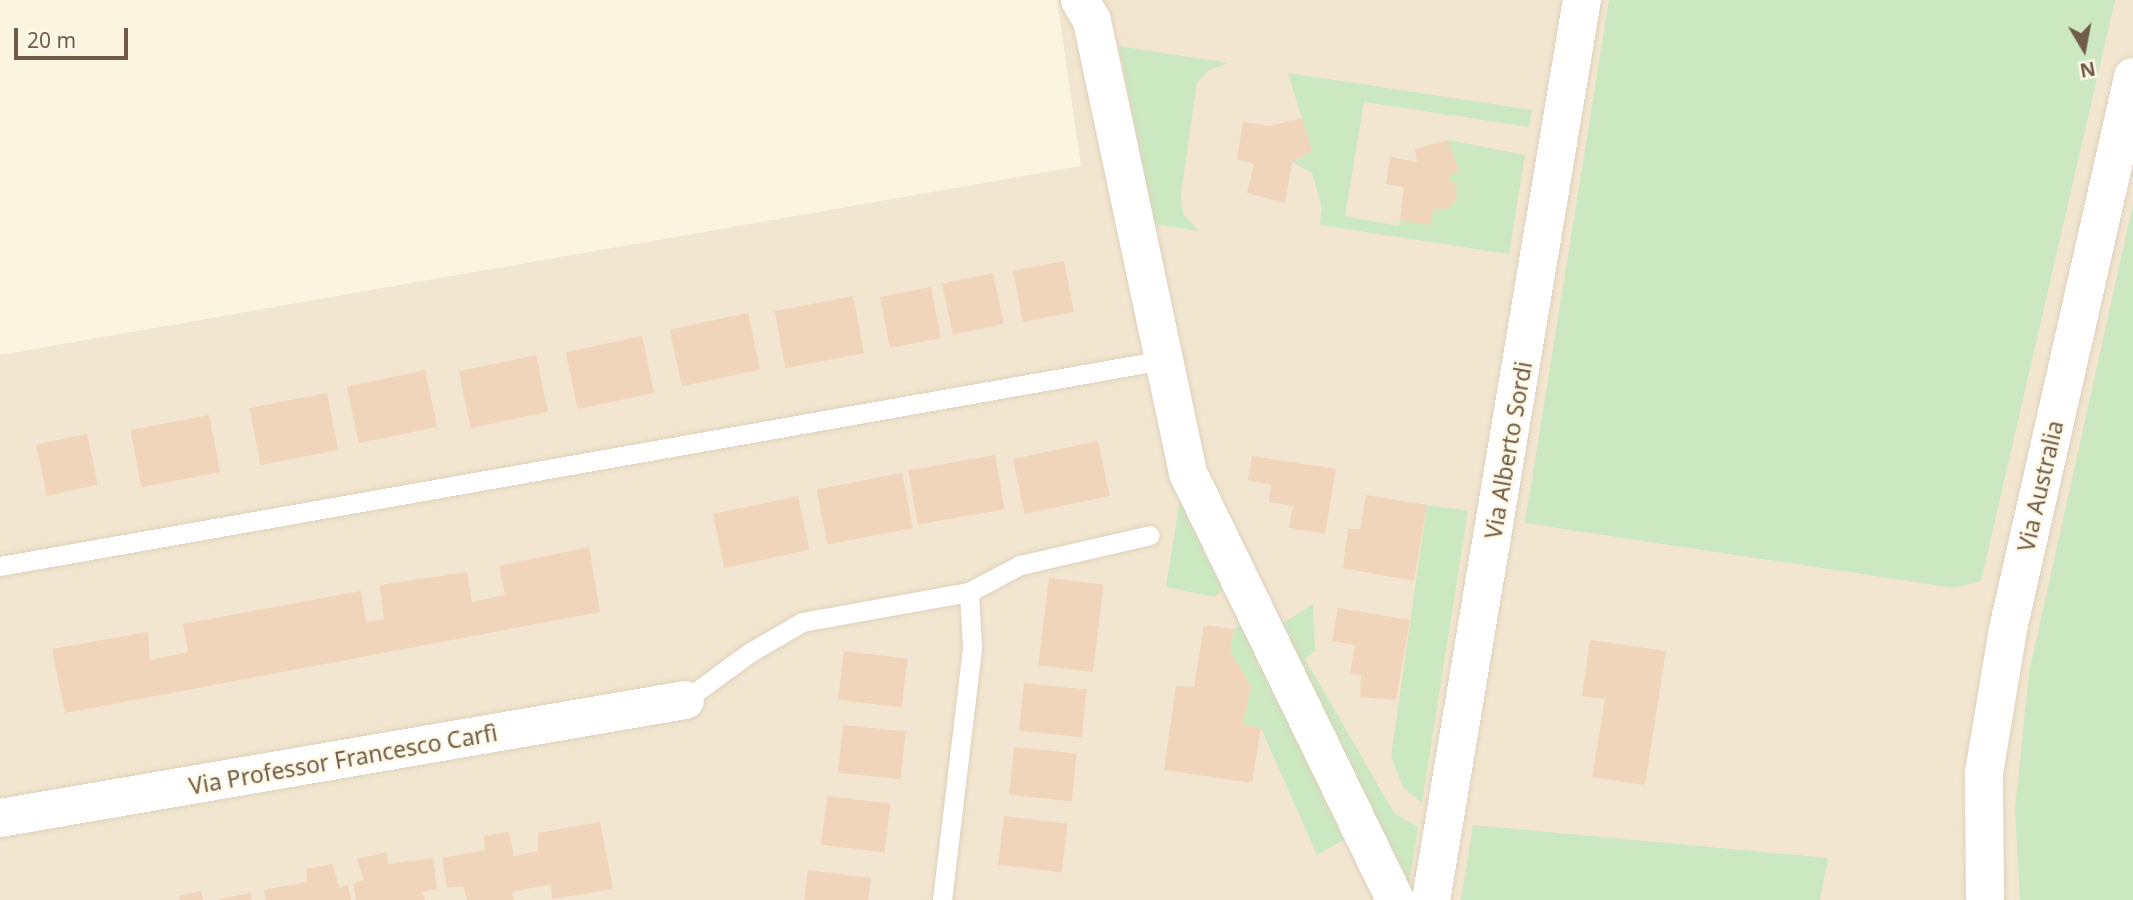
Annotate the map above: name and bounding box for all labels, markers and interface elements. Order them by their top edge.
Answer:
scale bar [18,14,131,58]
north arrow [2049,14,2119,84]
text: 20 m [27,26,76,54]
text: N [2078,56,2098,84]
street label: Via Alberto Sordi [1479,359,1537,541]
street label: Via Australia [2012,418,2068,554]
street label: Via Professor Francesco Carfì [187,718,499,800]

